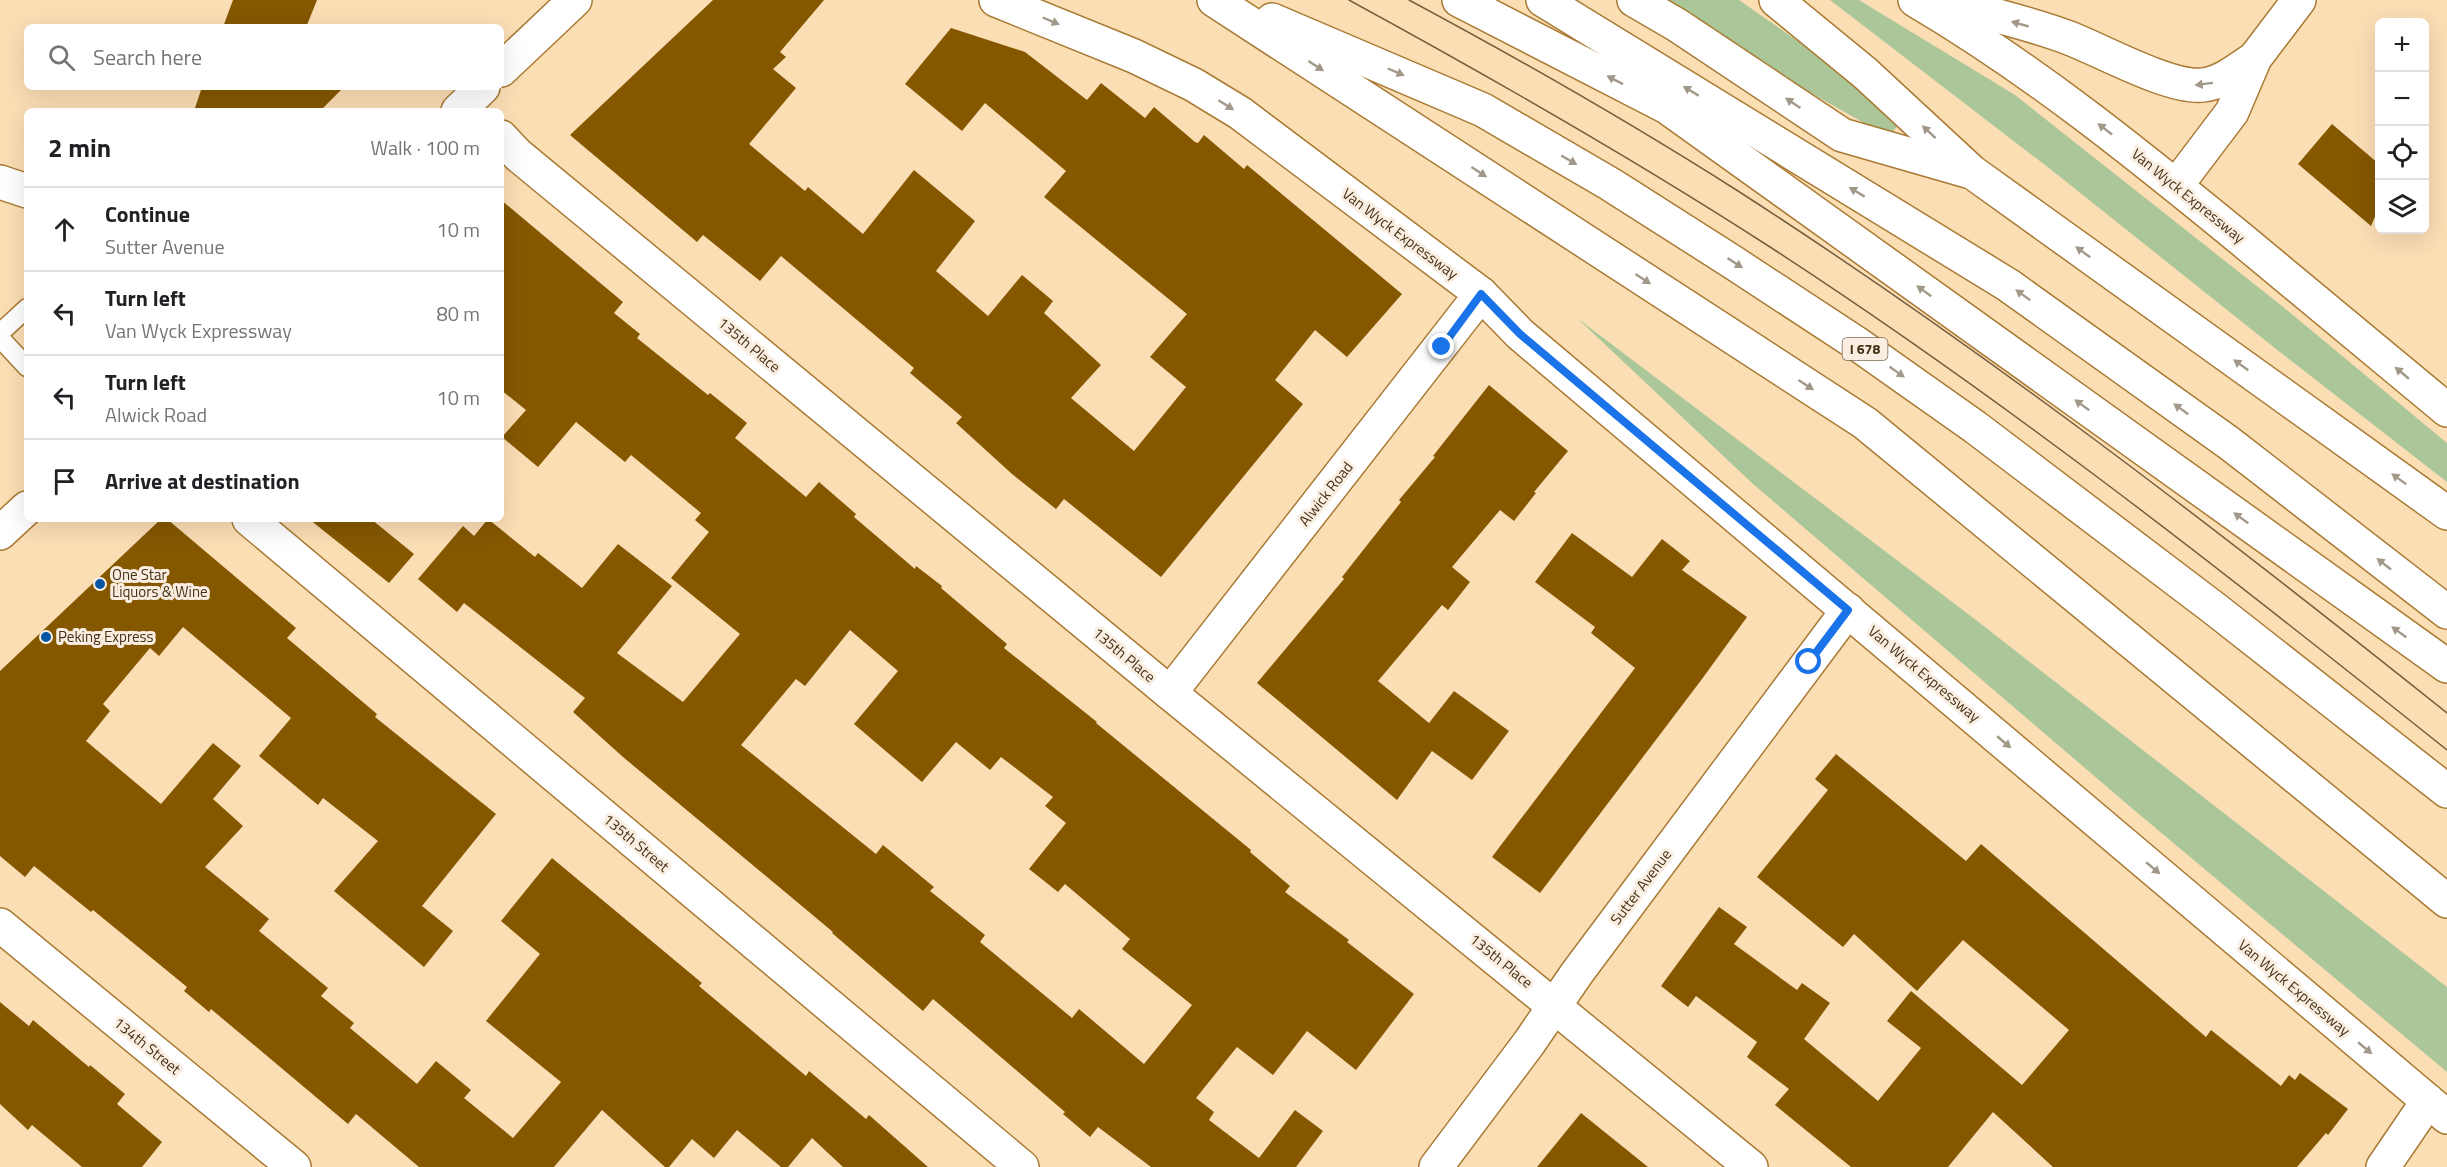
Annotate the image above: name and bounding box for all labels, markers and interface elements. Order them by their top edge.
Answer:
one-way arrow [1042,16,1060,26]
map controls [2375,18,2429,234]
button: + [2375,18,2429,72]
one-way arrow [2011,19,2029,28]
search box [24,24,504,90]
text: Search here [93,40,202,74]
icon: search [45,41,78,74]
one-way arrow [1307,60,1323,72]
one-way arrow [1387,68,1404,77]
button: − [2375,72,2429,126]
one-way arrow [1606,75,1623,85]
one-way arrow [2194,79,2213,88]
one-way arrow [1683,85,1699,96]
one-way arrow [1786,97,1802,109]
one-way arrow [1218,100,1234,111]
one-way arrow [2098,124,2113,136]
one-way arrow [1922,126,1937,139]
button: locate [2375,126,2429,180]
text: 2 min [48,128,111,167]
text: Walk · 100 m [371,132,480,163]
street label: Van Wyck Expressway [2127,143,2250,249]
one-way arrow [1561,155,1577,166]
one-way arrow [1471,167,1487,178]
button: layers [2375,180,2429,234]
street label: Van Wyck Expressway [1337,182,1463,285]
one-way arrow [1849,187,1865,198]
text: Continue [105,197,190,231]
icon: ahead [48,213,81,246]
text: 10 m [436,214,480,245]
text: Sutter Avenue [105,231,224,262]
one-way arrow [2075,246,2090,258]
one-way arrow [1727,257,1743,268]
one-way arrow [1634,273,1651,284]
text: Turn left [105,281,186,315]
one-way arrow [1916,285,1932,297]
one-way arrow [2015,290,2030,302]
icon: left [48,297,81,330]
text: 80 m [436,298,480,329]
street label: 135th Place [713,311,786,378]
text: Van Wyck Expressway [105,315,292,346]
route end [1428,333,1454,359]
road number: I 678 [1842,338,1888,360]
one-way arrow [2234,359,2250,371]
text: Turn left [105,365,186,399]
one-way arrow [1889,366,1905,377]
one-way arrow [2395,367,2410,380]
one-way arrow [1798,379,1814,390]
icon: left [48,381,81,414]
text: 10 m [436,382,480,413]
text: Alwick Road [105,399,207,430]
one-way arrow [2075,399,2090,411]
one-way arrow [2174,403,2190,415]
street label: Alwick Road [1293,456,1358,531]
text: Arrive at destination [105,464,300,498]
icon: arrive [48,465,81,498]
one-way arrow [2392,473,2408,485]
one-way arrow [2233,512,2249,524]
one-way arrow [2377,558,2392,570]
place label: One Star Liquors & Wine [112,563,208,603]
marker: One Star Liquors & Wine [93,577,107,591]
street label: Van Wyck Expressway [1863,620,1985,727]
street label: 135th Place [1088,621,1161,688]
place label: Peking Express [58,625,154,648]
one-way arrow [2392,626,2408,638]
marker: Peking Express [39,630,53,644]
route start [1795,648,1821,674]
one-way arrow [1996,735,2012,748]
street label: 135th Street [598,808,675,878]
street label: Sutter Avenue [1604,844,1677,929]
one-way arrow [2145,861,2161,874]
street label: 135th Place [1465,928,1538,993]
street label: Van Wyck Expressway [2233,934,2355,1041]
street label: 134th Street [109,1011,186,1080]
one-way arrow [2357,1041,2372,1054]

